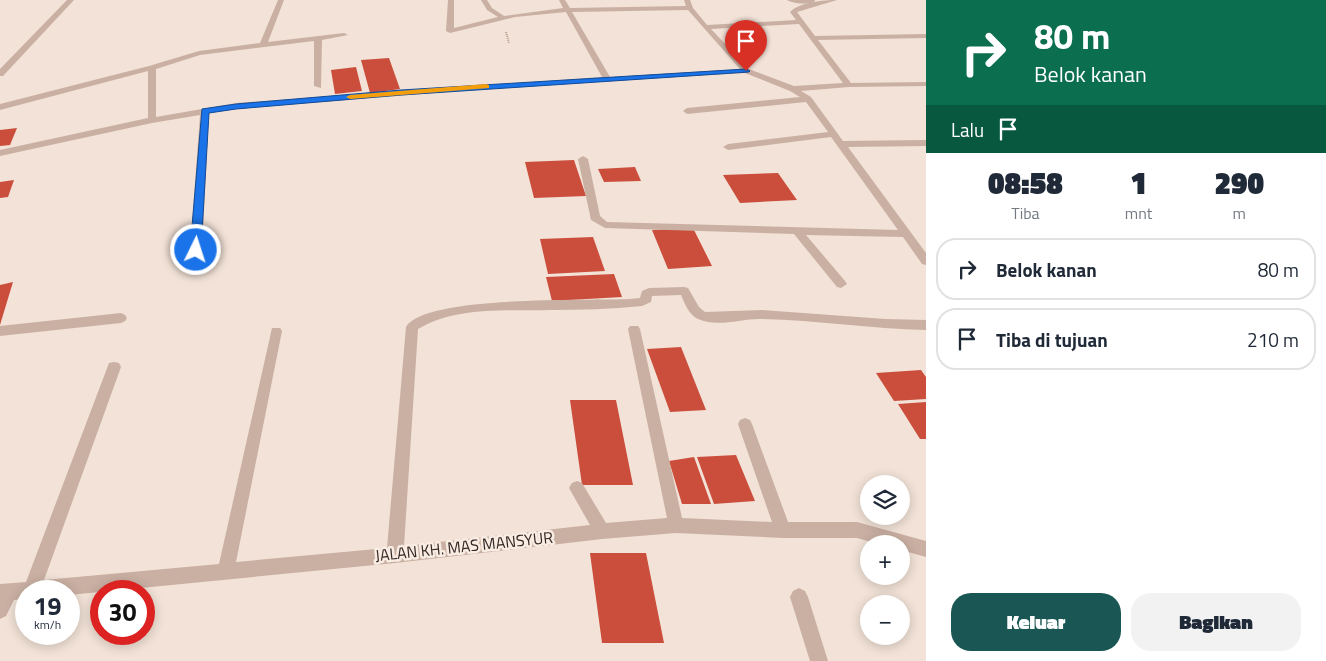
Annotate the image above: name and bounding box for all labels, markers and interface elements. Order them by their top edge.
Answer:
text: 80 m [1034,9,1110,63]
pin [725,20,767,71]
icon: right [951,20,1016,85]
icon: arrive [732,27,760,55]
text: Belok kanan [1034,57,1147,91]
text: Lalu [951,115,984,144]
icon: arrive [994,115,1022,143]
text: 08:58 [988,160,1063,206]
text: 1 [1130,160,1147,206]
text: 290 [1214,160,1264,206]
text: Tiba [1011,201,1040,225]
text: mnt [1125,201,1152,225]
text: m [1232,201,1246,225]
position arrow [169,223,221,275]
icon: right [953,255,981,283]
text: Belok kanan [996,255,1097,284]
text: 80 m [1258,255,1299,284]
icon: arrive [953,325,981,353]
text: Tiba di tujuan [996,325,1108,354]
text: 210 m [1247,325,1299,354]
map controls [860,475,910,645]
button: layers [860,475,910,525]
street label: JALAN KH. MAS MANSYUR [374,525,554,567]
button: + [860,535,910,585]
speed limit sign: 30 [90,580,155,645]
text: 19 [33,587,62,625]
button: Keluar [951,593,1121,651]
button: Bagikan [1131,593,1301,651]
button: − [860,595,910,645]
text: km/h [34,615,61,634]

